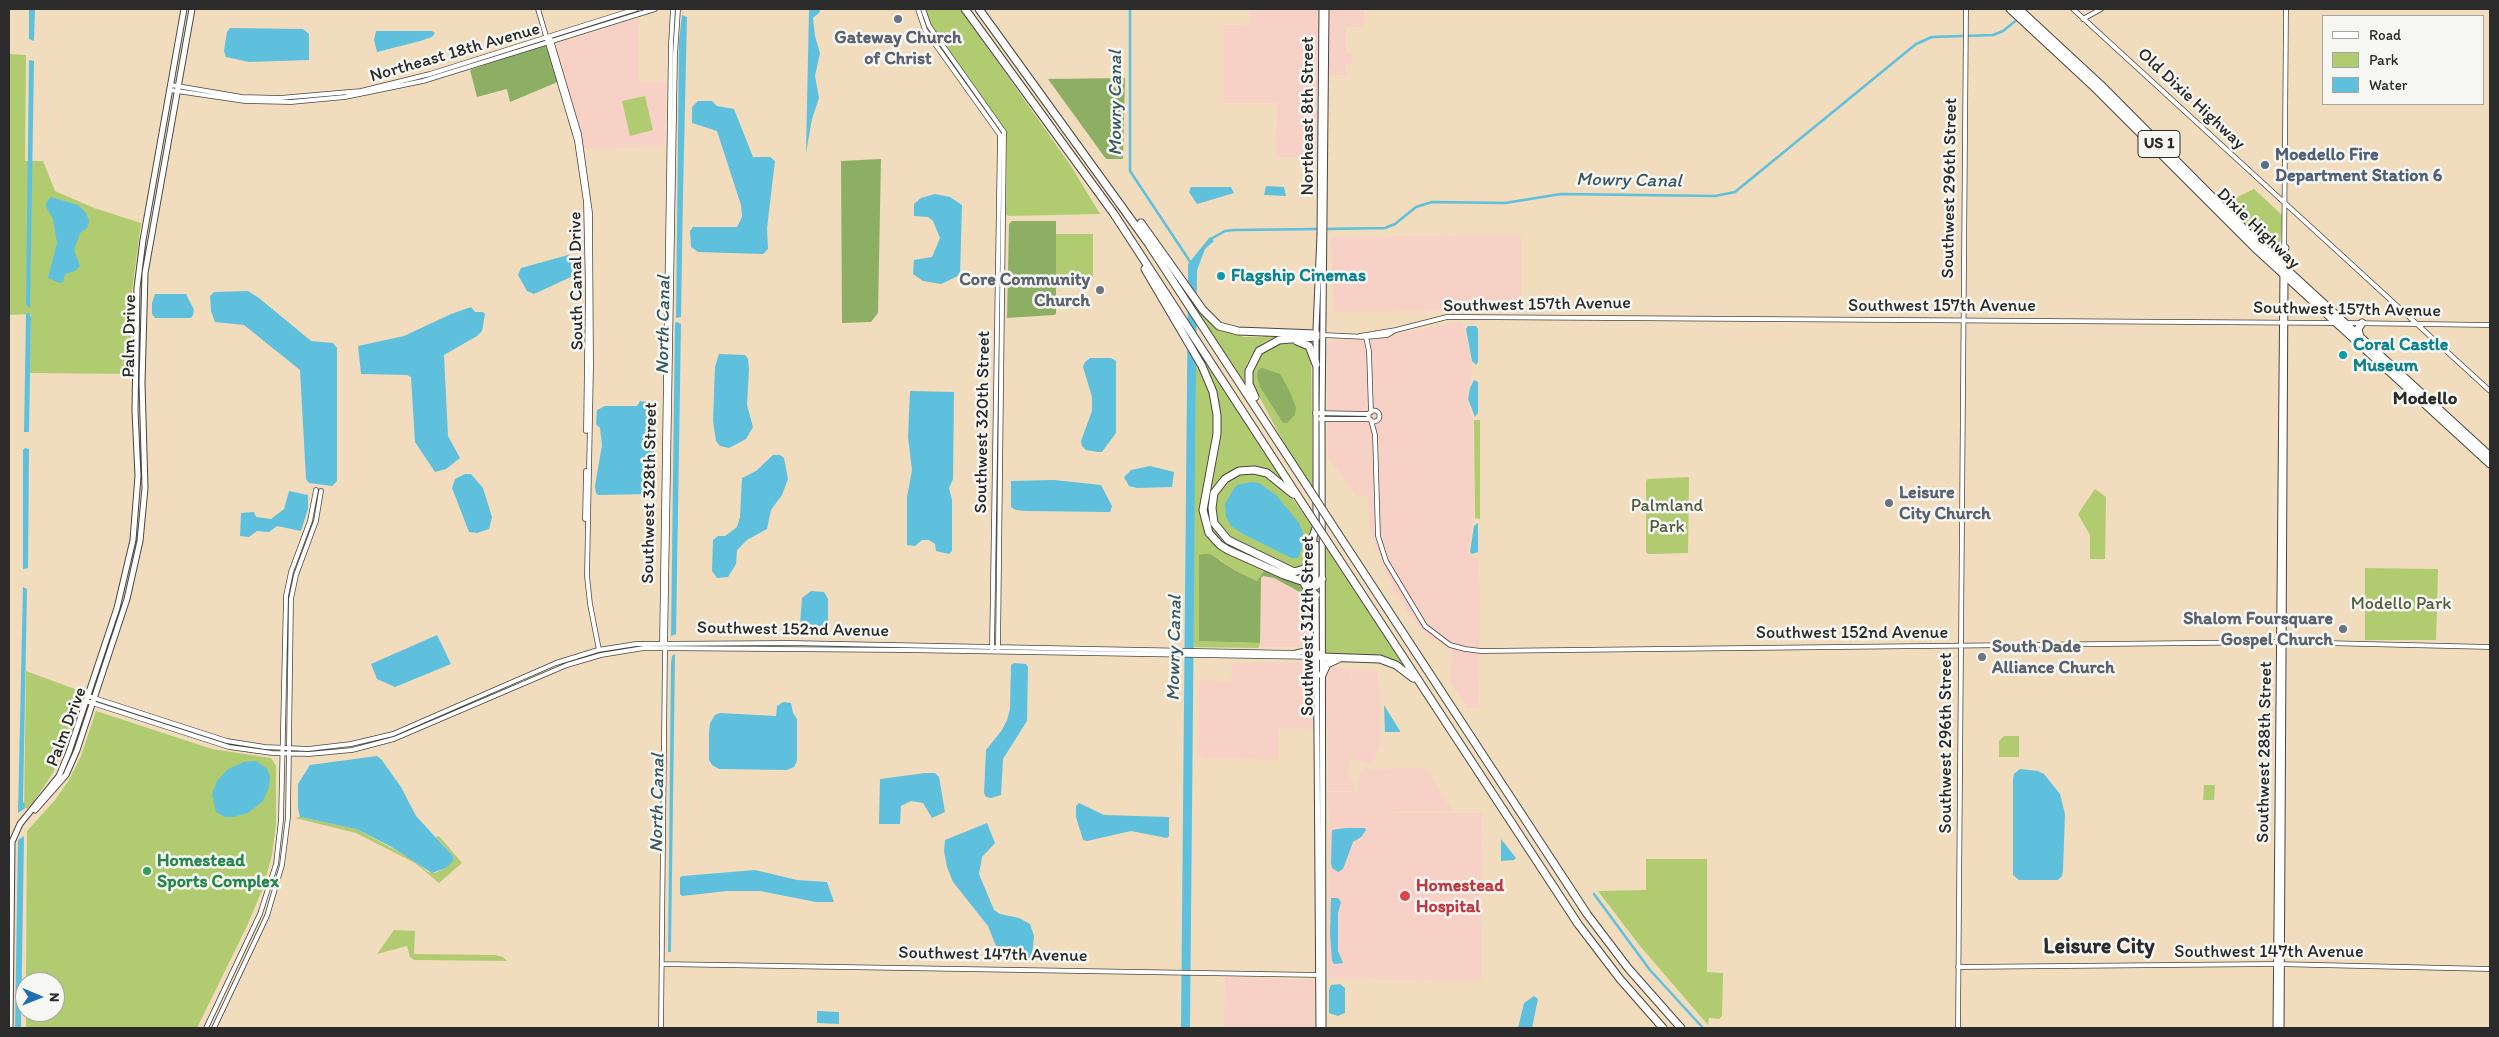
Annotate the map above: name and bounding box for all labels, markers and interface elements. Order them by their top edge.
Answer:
marker: Gateway Church of Christ [892,13,904,25]
legend [2322,15,2484,105]
street label: Northeast 18th Avenue [367,18,543,88]
text: Road [2369,26,2401,44]
place label: Gateway Church of Christ [834,27,962,70]
street label: Northeast 8th Street [1297,37,1319,195]
street label: Old Dixie Highway [2133,43,2249,155]
water label: Mowry Canal [1105,50,1127,156]
text: Park [2369,51,2399,69]
text: Water [2369,76,2407,94]
street label: Southwest 296th Street [1938,97,1962,279]
road number: US 1 [2138,130,2180,158]
place label: Moedello Fire Department Station 6 [2275,144,2442,186]
marker: Moedello Fire Department Station 6 [2259,159,2271,171]
water label: Mowry Canal [1576,169,1682,193]
street label: Dixie Highway [2212,184,2304,274]
street label: South Canal Drive [565,211,589,351]
place label: Flagship Cinemas [1231,265,1366,287]
place label: Core Community Church [959,269,1090,312]
marker: Flagship Cinemas [1215,270,1227,282]
water label: North Canal [652,275,676,375]
marker: Core Community Church [1094,284,1106,296]
street label: Southwest 157th Avenue [1443,293,1631,317]
street label: Palm Drive [118,294,142,378]
street label: Southwest 157th Avenue [1848,295,2036,317]
street label: Southwest 157th Avenue [2253,298,2441,322]
street label: Southwest 320th Street [971,330,995,514]
place label: Coral Castle Museum [2353,334,2448,376]
marker: Coral Castle Museum [2337,349,2349,361]
district label: Modello [2393,388,2457,410]
street label: Southwest 328th Street [638,402,662,584]
place label: Leisure City Church [1899,482,1991,524]
park label: Palmland Park [1631,495,1703,538]
marker: Leisure City Church [1883,497,1895,509]
street label: Southwest 312th Street [1297,536,1319,716]
park label: Modello Park [2351,593,2451,615]
water label: Mowry Canal [1163,595,1187,701]
place label: Shalom Foursquare Gospel Church [2183,608,2333,650]
street label: Southwest 152nd Avenue [697,618,889,642]
street label: Southwest 152nd Avenue [1756,622,1948,644]
marker: Shalom Foursquare Gospel Church [2337,623,2349,635]
place label: South Dade Alliance Church [1992,636,2115,679]
marker: South Dade Alliance Church [1976,651,1988,663]
street label: Southwest 296th Street [1935,653,1957,833]
street label: Southwest 288th Street [2253,661,2277,843]
street label: Palm Drive [42,684,92,770]
water label: North Canal [646,753,670,853]
place label: Homestead Sports Complex [157,850,279,892]
marker: Homestead Sports Complex [141,865,153,877]
place label: Homestead Hospital [1416,875,1504,918]
marker: Homestead Hospital [1398,889,1412,903]
district label: Leisure City [2043,934,2155,960]
street label: Southwest 147th Avenue [2174,941,2364,963]
street label: Southwest 147th Avenue [898,943,1088,967]
north arrow [15,972,65,1022]
text: N [46,992,63,1002]

